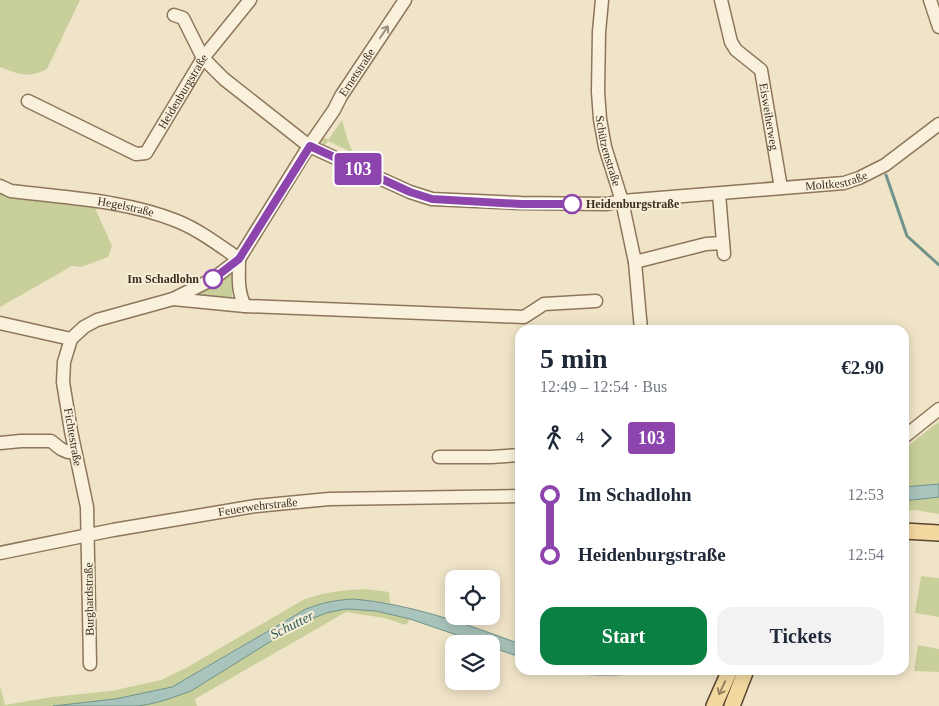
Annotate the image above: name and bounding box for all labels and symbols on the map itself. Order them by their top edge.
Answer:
one-way arrow [379,25,389,39]
street label: Ernetstraße [336,46,378,99]
street label: Heidenburgstraße [155,51,211,132]
street label: Eisweiherweg [756,82,782,151]
street label: Schützenstraße [593,115,624,188]
line badge: 103 [329,153,387,185]
street label: Moltkestraße [805,168,870,193]
street label: Hegelstraße [97,194,156,220]
marker: Heidenburgstraße [562,194,582,214]
place label: Heidenburgstraße [586,197,680,211]
marker: Im Schadlohn [203,269,223,289]
place label: Im Schadlohn [127,272,199,286]
street label: Fichtestraße [61,407,85,467]
street label: Feuerwehrstraße [217,495,298,519]
street label: Burghardstraße [81,562,97,636]
water label: Schutter [268,607,317,642]
one-way arrow [716,680,726,695]

